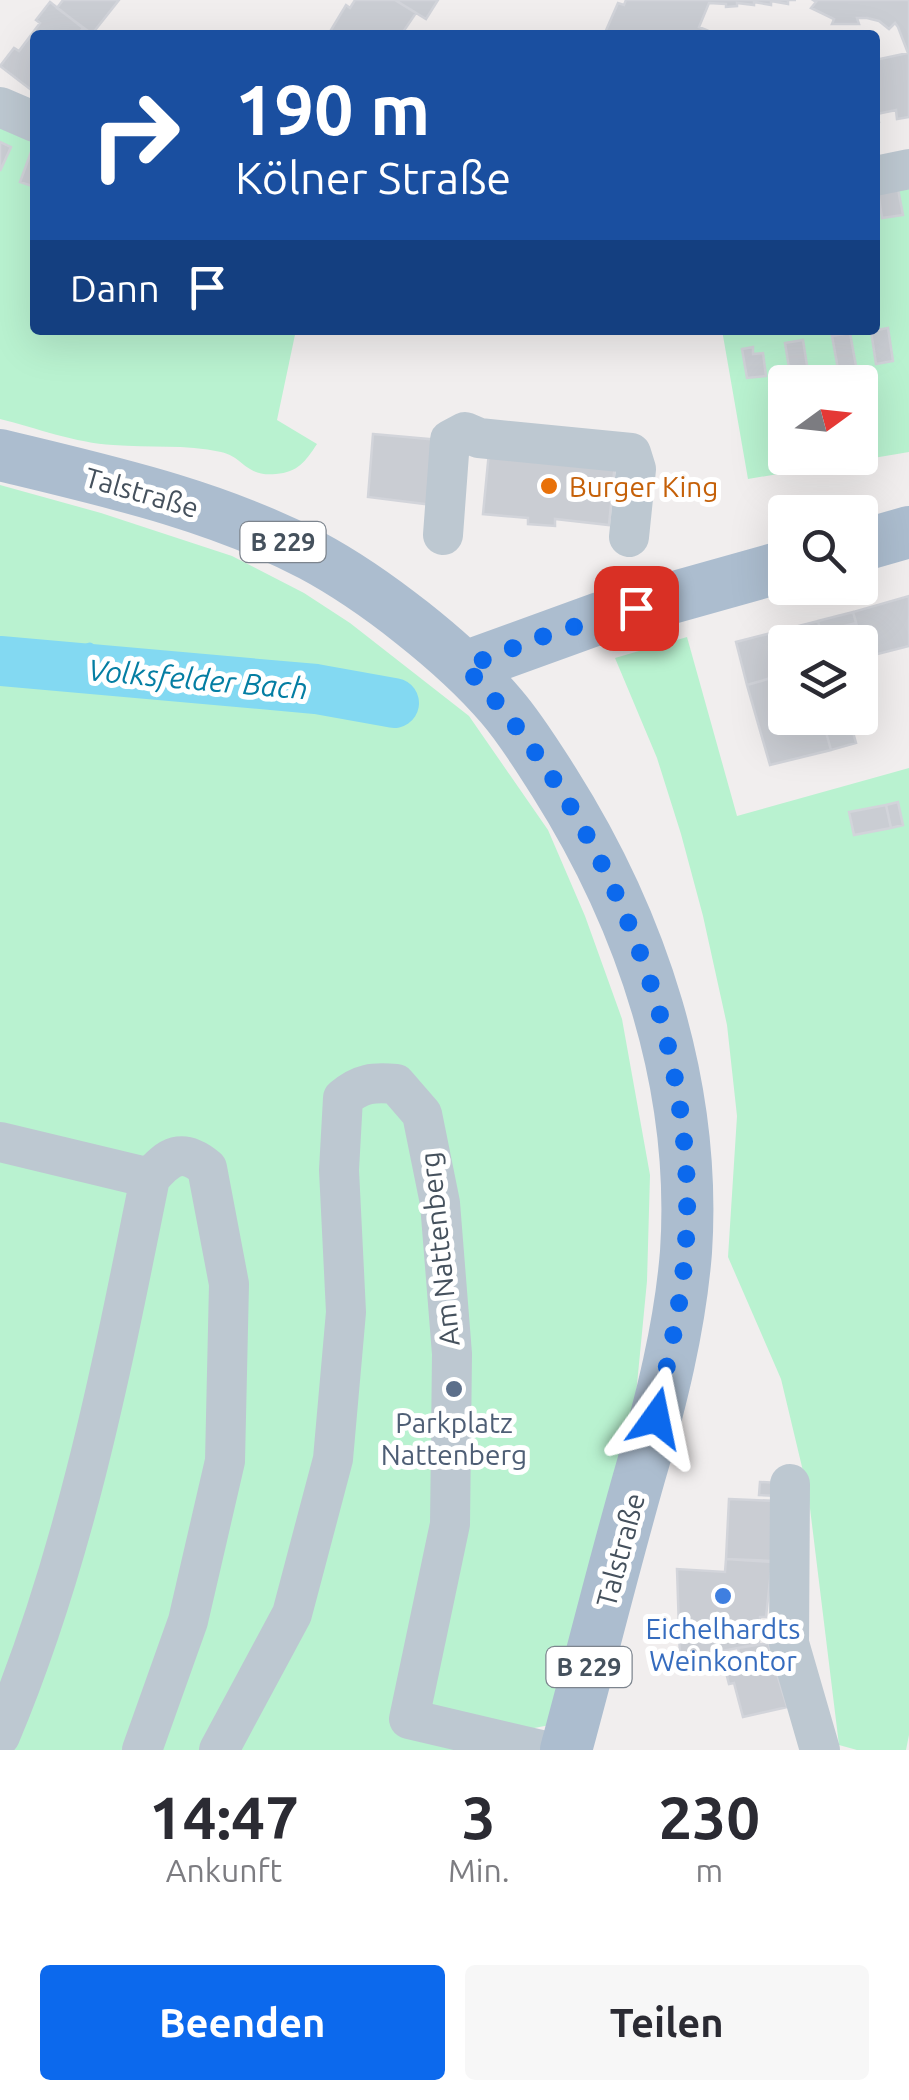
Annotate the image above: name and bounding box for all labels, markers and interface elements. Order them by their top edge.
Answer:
icon: right [70,70,200,200]
text: 190 m [235,70,430,148]
text: Kölner Straße [235,152,511,203]
icon: arrive [180,260,235,315]
text: Dann [70,267,160,309]
north arrow [768,365,878,475]
map controls [768,365,878,735]
street label: Talstraße [82,461,202,523]
place label: Burger King [569,471,718,502]
marker: Burger King [538,475,560,497]
button: search [768,495,878,605]
road number: B 229 [240,522,326,562]
pin [594,566,679,651]
icon: arrive [609,581,664,636]
button: layers [768,625,878,735]
water label: Volksfelder Bach [87,652,309,706]
street label: Am Nattenberg [413,1150,465,1348]
position arrow [604,1366,708,1470]
marker: Parkplatz Nattenberg [443,1378,465,1400]
place label: Parkplatz Nattenberg [381,1407,527,1470]
street label: Talstraße [590,1490,650,1610]
marker: Eichelhardts Weinkontor [712,1585,734,1607]
place label: Eichelhardts Weinkontor [646,1613,800,1676]
road number: B 229 [546,1647,632,1687]
text: 14:47 [149,1783,299,1850]
text: 3 [462,1783,496,1850]
text: 230 [659,1783,760,1850]
text: Ankunft [166,1852,282,1888]
text: Min. [448,1852,510,1888]
text: m [695,1852,723,1888]
button: Beenden [40,1965,445,2080]
button: Teilen [465,1965,869,2080]

